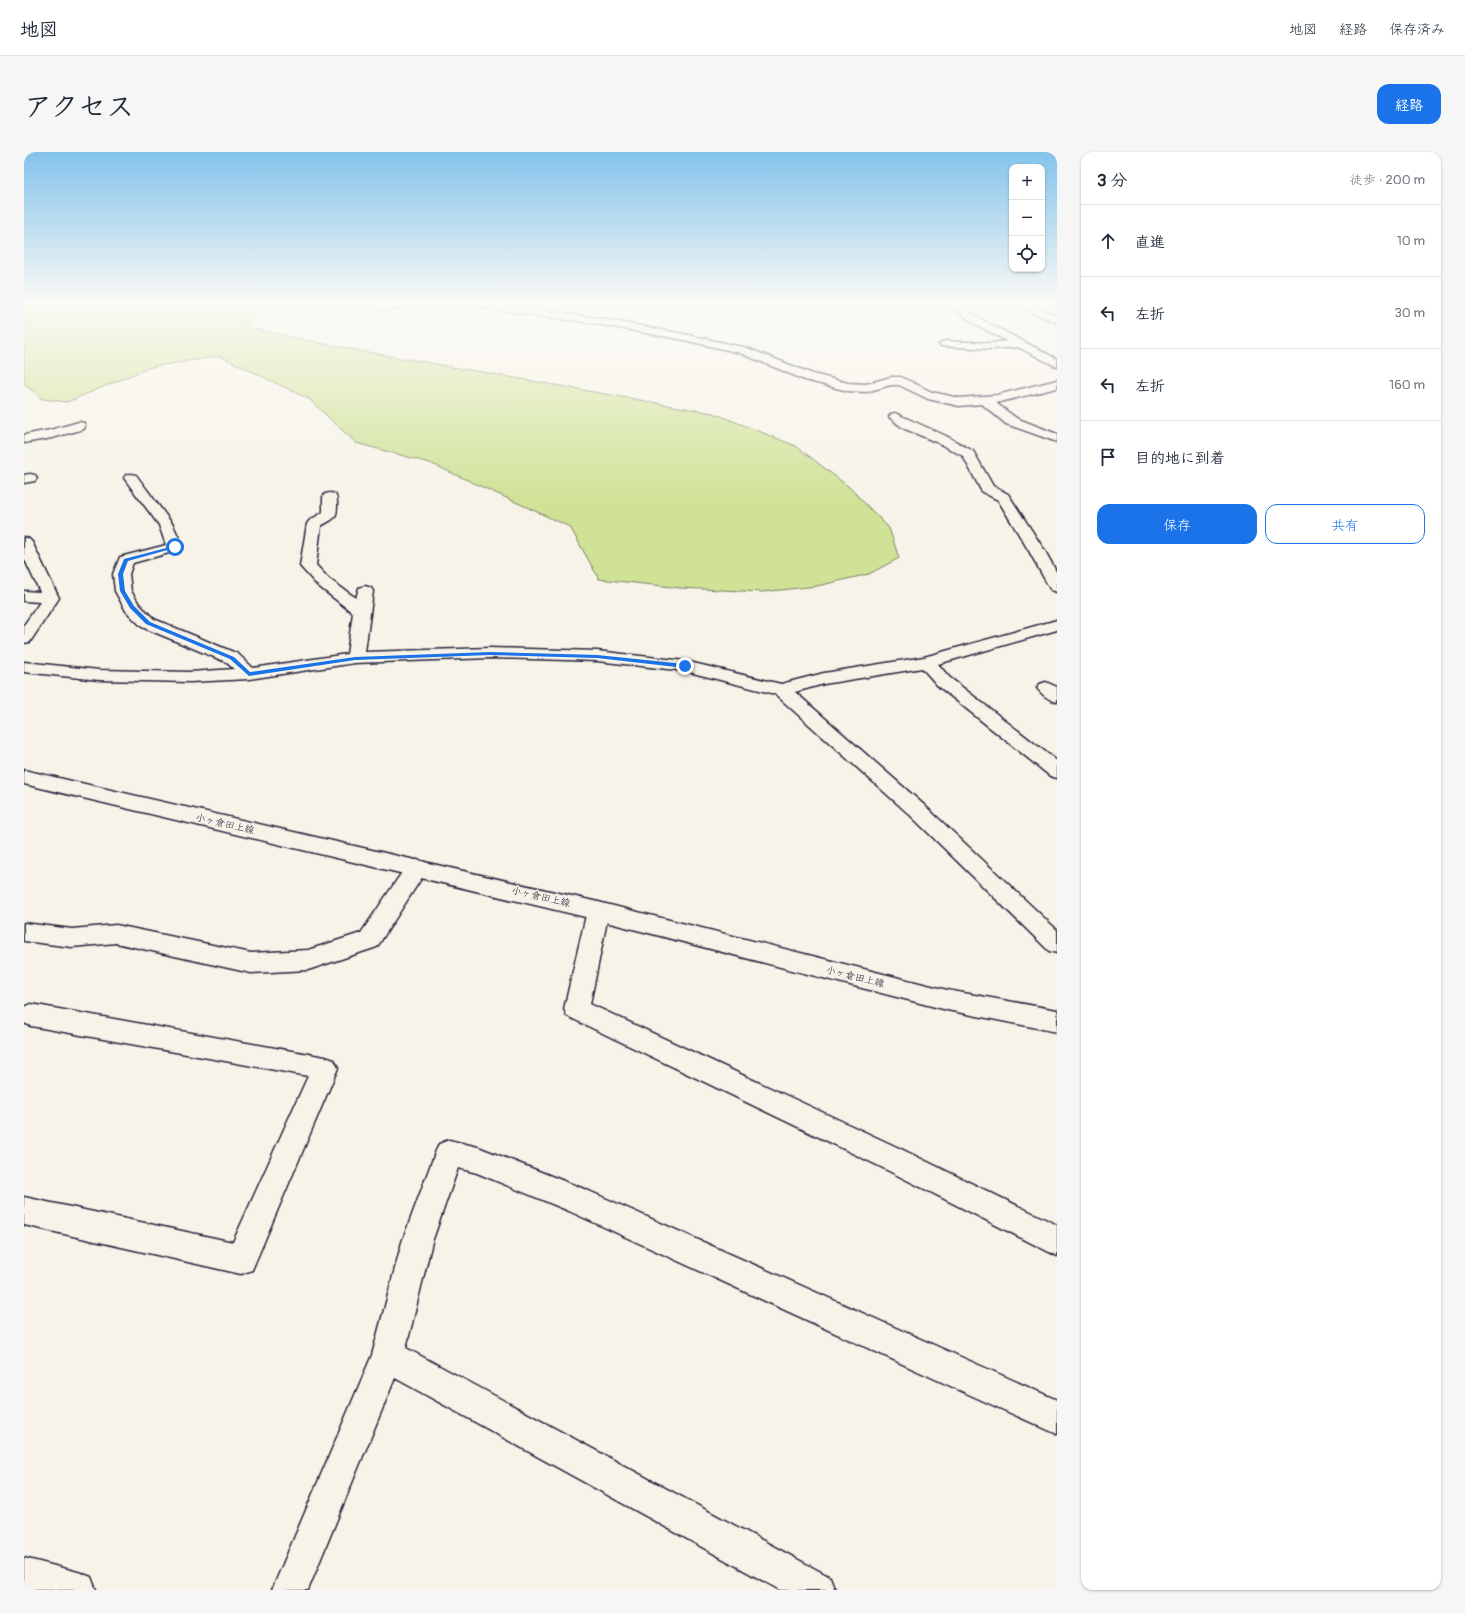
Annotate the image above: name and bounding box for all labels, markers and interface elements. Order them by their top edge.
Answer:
text: 地図 [20,18,58,42]
text: 地図 [1289,21,1317,38]
text: 経路 [1339,21,1367,38]
text: 保存済み [1389,21,1445,38]
button: 経路 [1377,84,1441,124]
text: アクセス [24,90,134,125]
map controls [1009,164,1045,272]
button: + [1009,164,1045,200]
text: 3 分 [1097,170,1127,191]
text: 徒歩 · 200 m [1350,172,1425,188]
button: − [1009,200,1045,236]
icon: ahead [1097,230,1119,252]
text: 直進 [1135,233,1165,252]
text: 10 m [1397,233,1425,249]
button: locate [1009,236,1045,272]
icon: left [1097,302,1119,324]
text: 左折 [1135,305,1165,324]
text: 30 m [1395,305,1425,321]
icon: left [1097,374,1119,396]
text: 左折 [1135,377,1165,396]
text: 160 m [1389,377,1425,393]
icon: arrive [1097,446,1119,468]
text: 目的地に到着 [1135,449,1225,468]
button: 保存 [1097,504,1257,544]
button: 共有 [1265,504,1425,544]
route start [166,538,184,556]
route end [676,657,694,675]
street label: 小ヶ倉田上線 [194,811,256,837]
street label: 小ヶ倉田上線 [510,884,572,910]
street label: 小ヶ倉田上線 [824,964,886,990]

